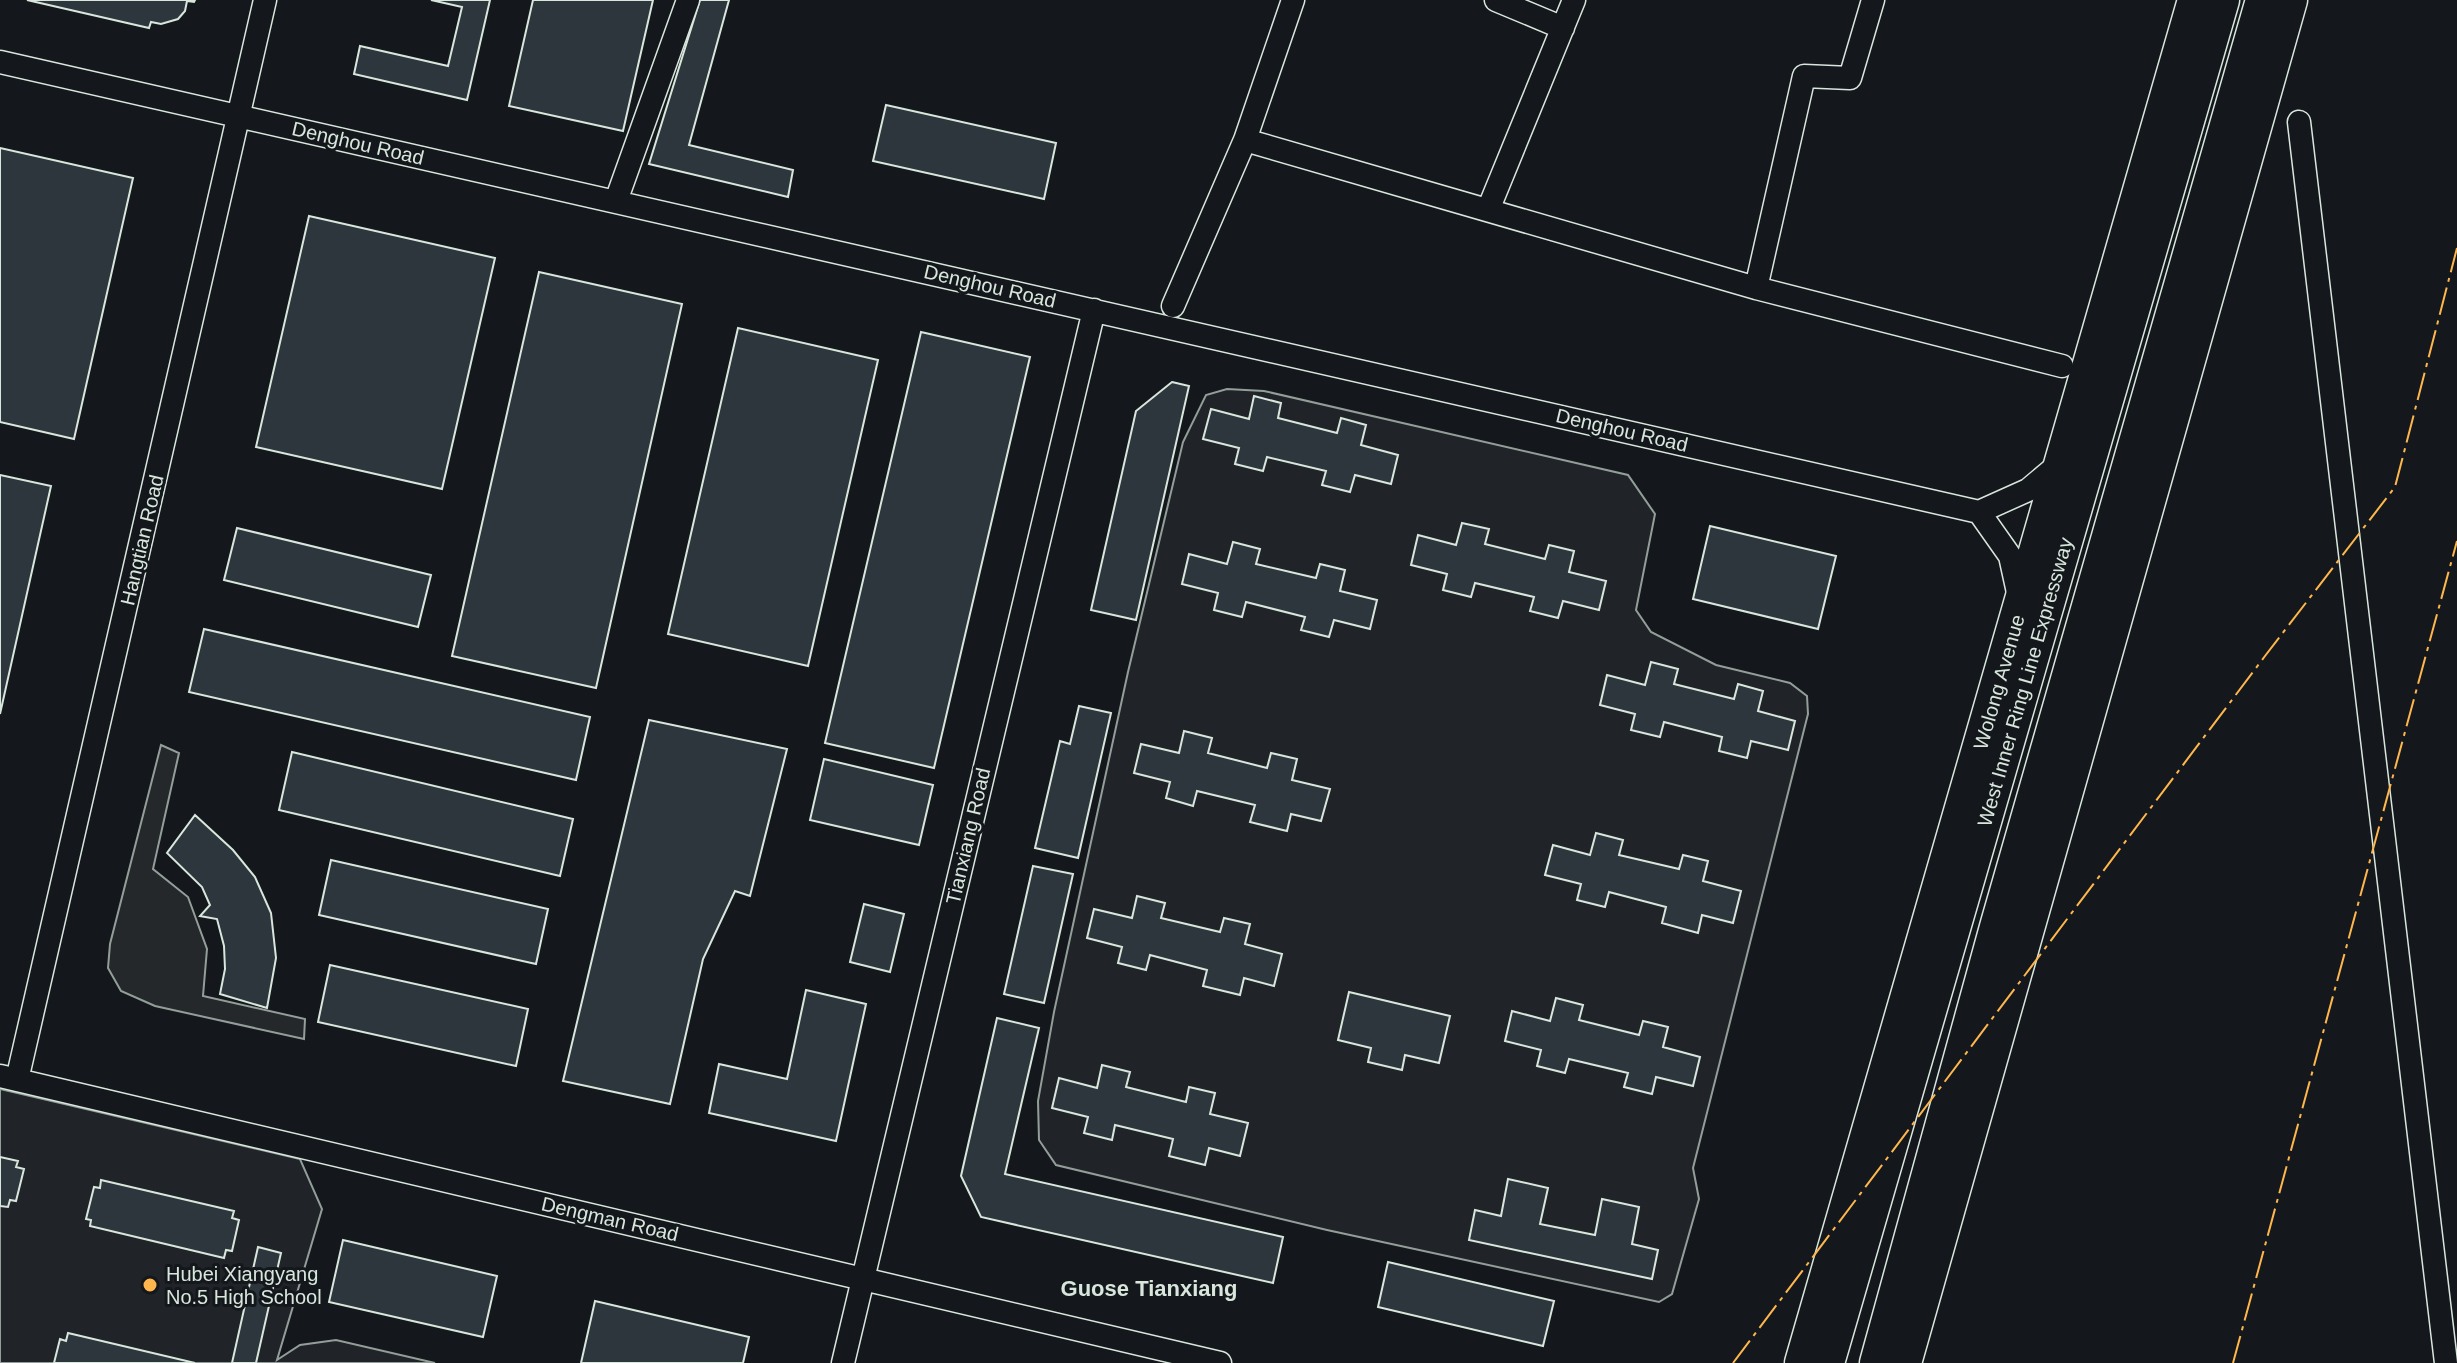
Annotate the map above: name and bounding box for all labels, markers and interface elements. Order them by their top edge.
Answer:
street label: Denghou Road [290,117,426,169]
street label: Denghou Road [922,260,1058,312]
street label: Denghou Road [1554,404,1690,456]
street label: Hangtian Road [116,473,168,607]
street label: West Inner Ring Line Expressway [1973,535,2077,829]
street label: Wolong Avenue [1969,612,2029,752]
street label: Tianxiang Road [942,766,994,906]
street label: Dengman Road [539,1193,681,1245]
place label: Hubei Xiangyang No.5 High School [166,1263,322,1308]
marker: Hubei Xiangyang No.5 High School [141,1276,159,1294]
district label: Guose Tianxiang [1061,1276,1237,1301]

